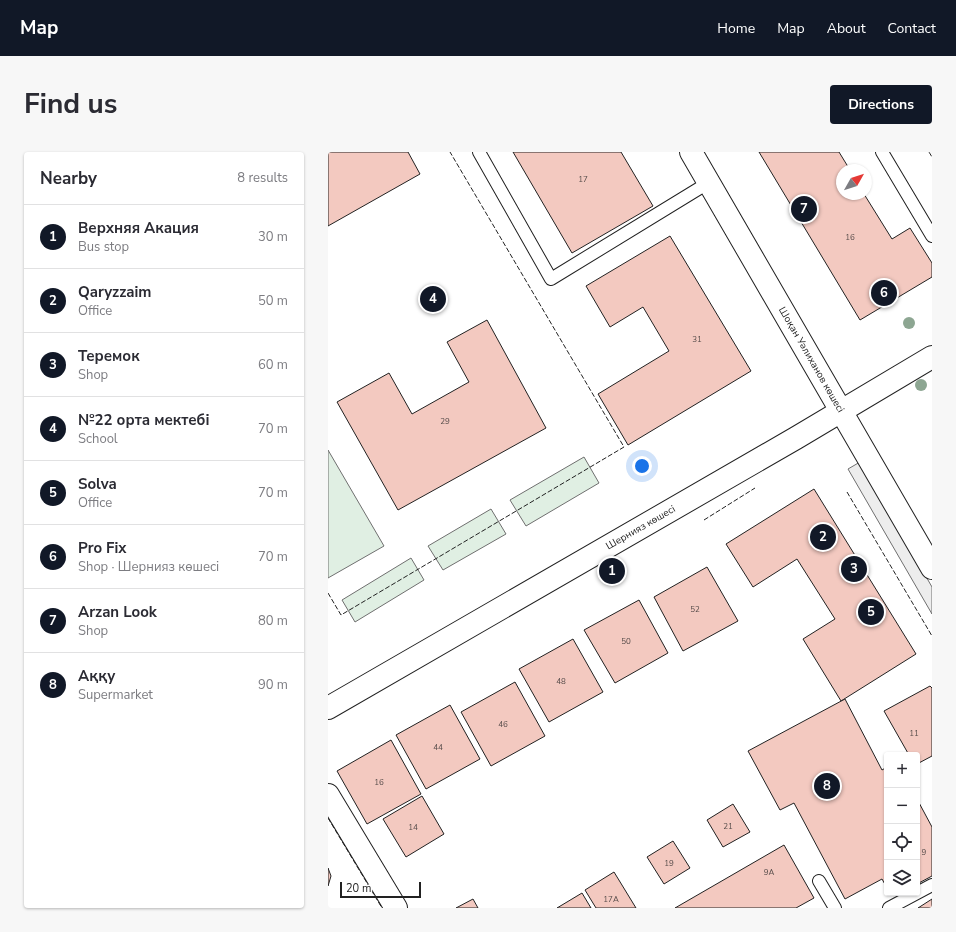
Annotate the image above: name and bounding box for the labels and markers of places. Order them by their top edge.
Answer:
pin: 7 [791,194,817,224]
pin: 6 [871,278,897,308]
pin: 4 [420,284,446,314]
pin: 2 [810,522,836,552]
pin: 3 [841,554,867,584]
pin: 1 [599,556,625,586]
pin: 5 [858,597,884,627]
pin: 8 [814,771,840,801]

